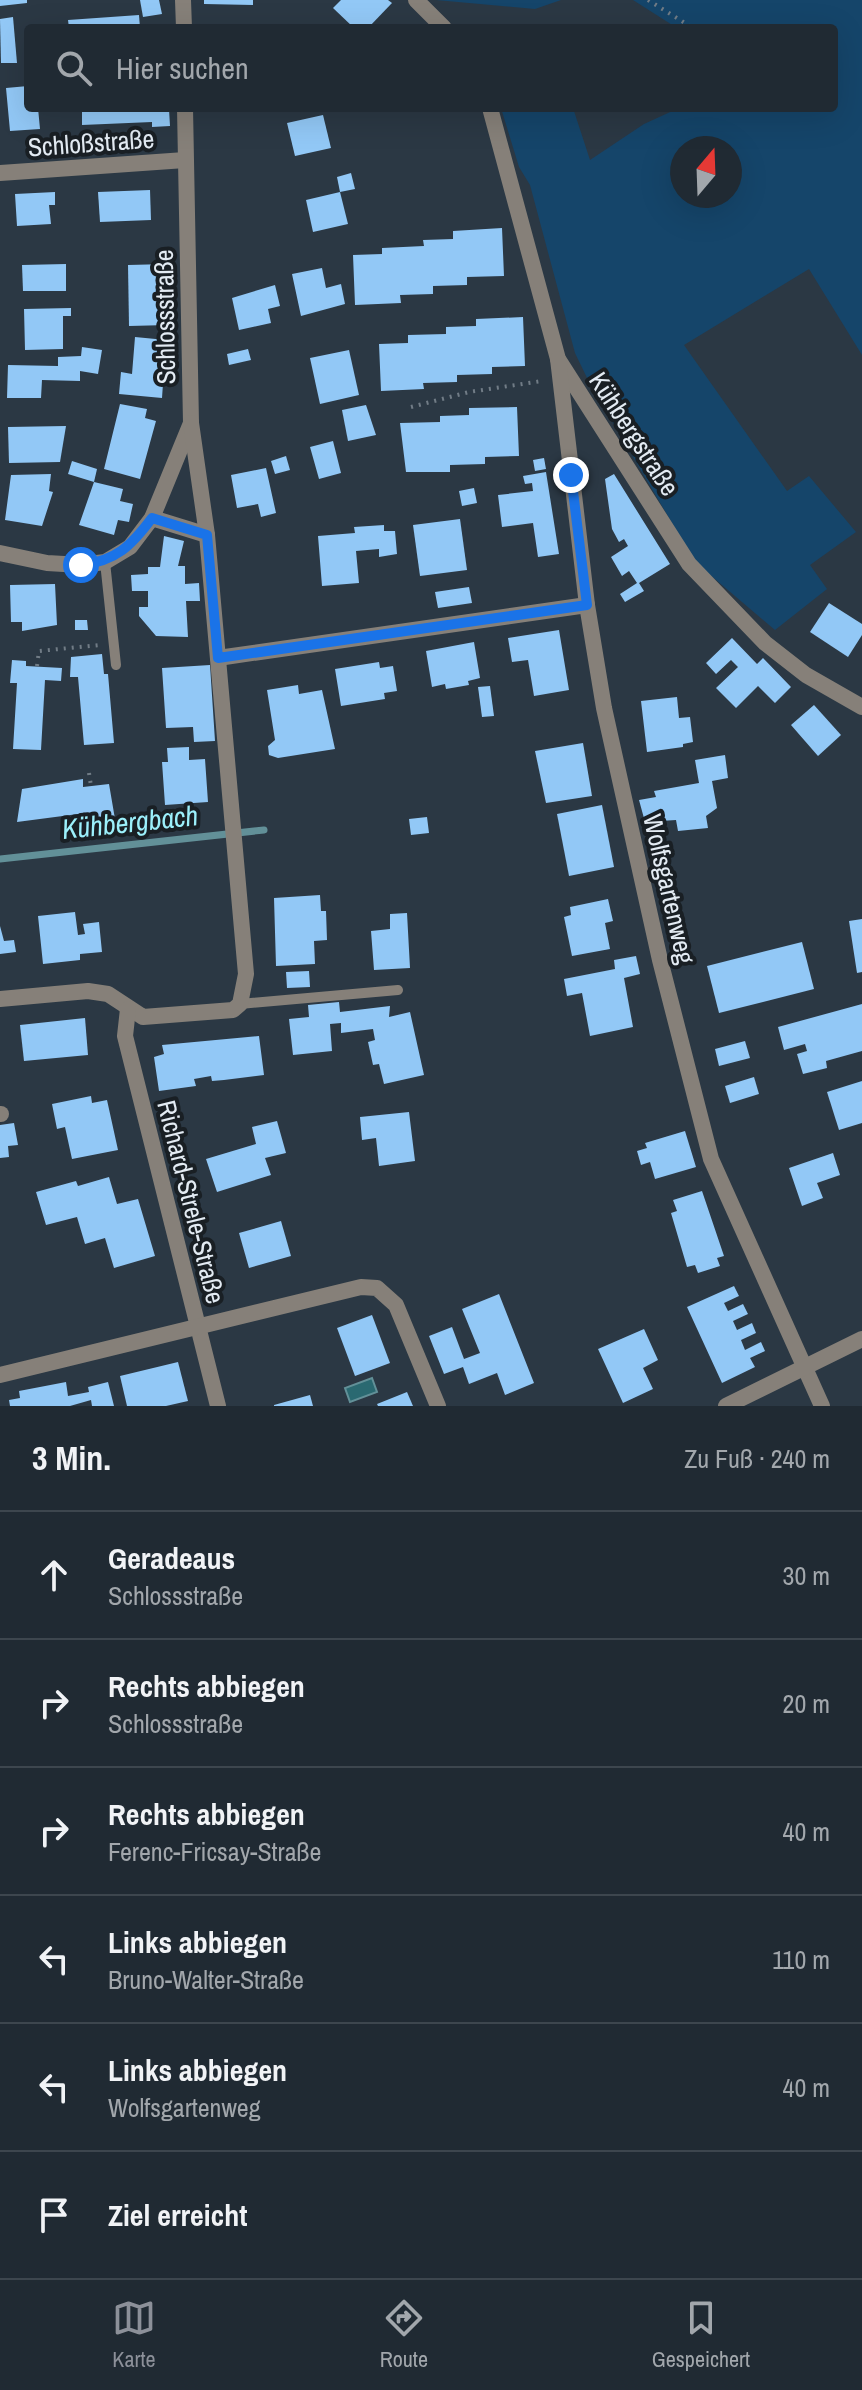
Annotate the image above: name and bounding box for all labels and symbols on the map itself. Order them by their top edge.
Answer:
street label: Schloßstraße [27,121,155,164]
north arrow [670,136,742,208]
street label: Schlossstraße [146,249,183,385]
street label: Kühbergstraße [581,365,688,502]
route end [553,457,589,493]
route start [63,547,99,583]
water label: Kühbergbach [60,796,200,848]
street label: Wolfsgartenweg [635,811,704,967]
street label: Richard-Strele-Straße [149,1096,234,1307]

